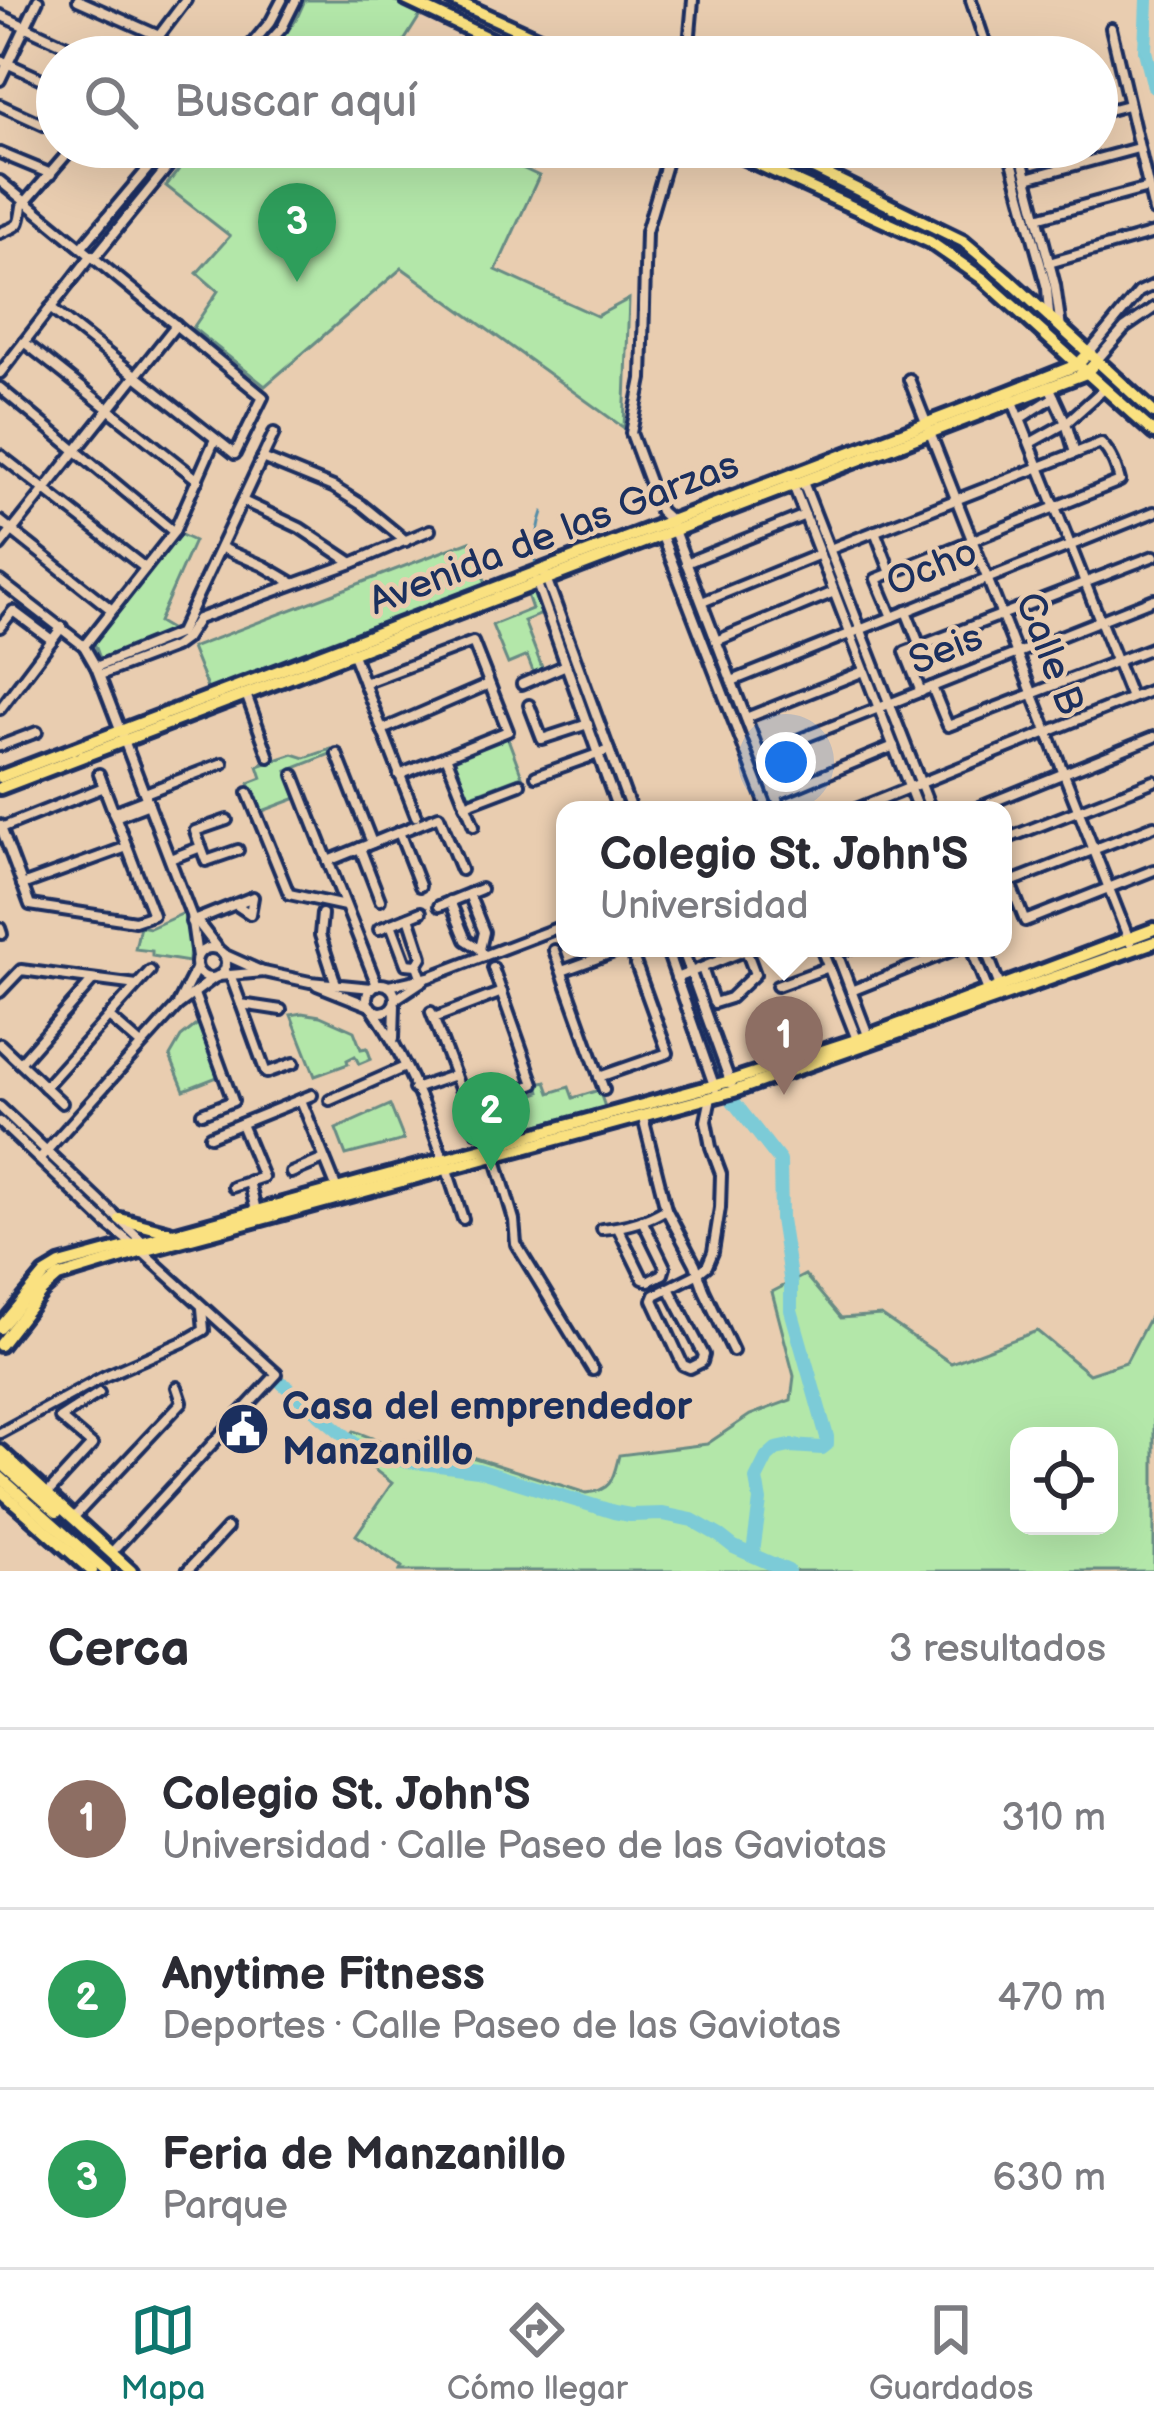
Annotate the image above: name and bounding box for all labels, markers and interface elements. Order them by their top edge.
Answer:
search box [36,36,1118,168]
icon: search [78,69,144,135]
text: Buscar aquí [174,75,417,130]
pin: 3 [258,183,336,282]
street label: Avenida de las Garzas [362,442,746,626]
street label: Ocho [880,529,984,607]
street label: Calle B [1004,586,1094,722]
street label: Seis [902,614,990,686]
your location [756,732,816,792]
popup [556,801,1012,957]
text: Colegio St. John'S [600,828,968,883]
text: Universidad [600,883,809,930]
pin: 1 [745,996,823,1095]
pin: 2 [452,1072,530,1171]
place label: Casa del emprendedor Manzanillo [282,1384,693,1476]
public building icon: Casa del emprendedor Manzanillo [215,1401,271,1457]
map controls [1010,1427,1118,1535]
button: locate [1010,1427,1118,1535]
text: Cerca [48,1619,190,1680]
text: 3 resultados [889,1626,1106,1673]
text: Colegio St. John'S [162,1768,531,1823]
text: 1 [79,1795,95,1842]
text: 310 m [1001,1795,1106,1842]
text: Universidad · Calle Paseo de las Gaviotas [162,1823,887,1870]
text: Anytime Fitness [162,1948,485,2003]
text: 2 [75,1975,99,2022]
text: 470 m [997,1975,1106,2022]
text: Deportes · Calle Paseo de las Gaviotas [162,2003,841,2050]
text: Feria de Manzanillo [162,2128,566,2183]
text: 3 [76,2155,98,2202]
text: 630 m [992,2155,1106,2202]
text: Parque [162,2183,288,2230]
tab: Mapa [121,2297,206,2409]
tab: Cómo llegar [447,2297,628,2409]
tab: Guardados [869,2297,1033,2409]

